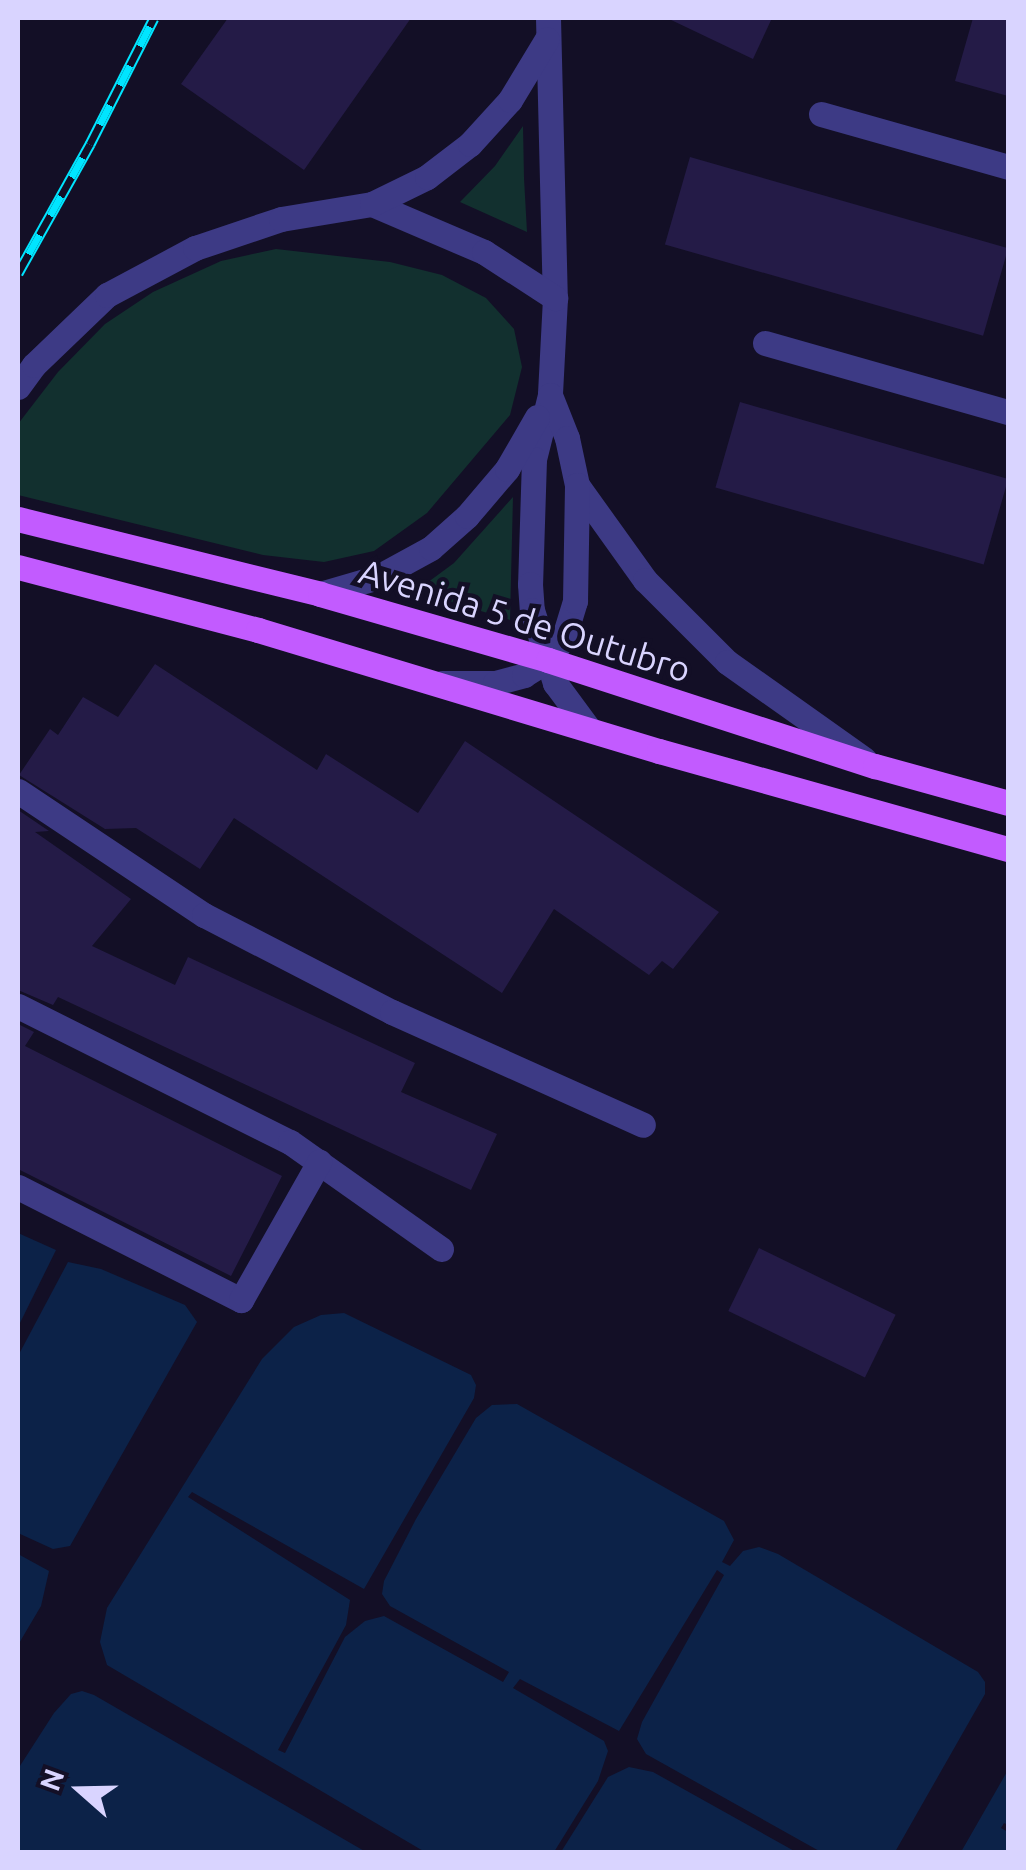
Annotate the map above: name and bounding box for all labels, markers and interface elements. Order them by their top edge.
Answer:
street label: Avenida 5 de Outubro [354,550,696,690]
north arrow [30,1740,130,1840]
text: N [33,1764,69,1795]

